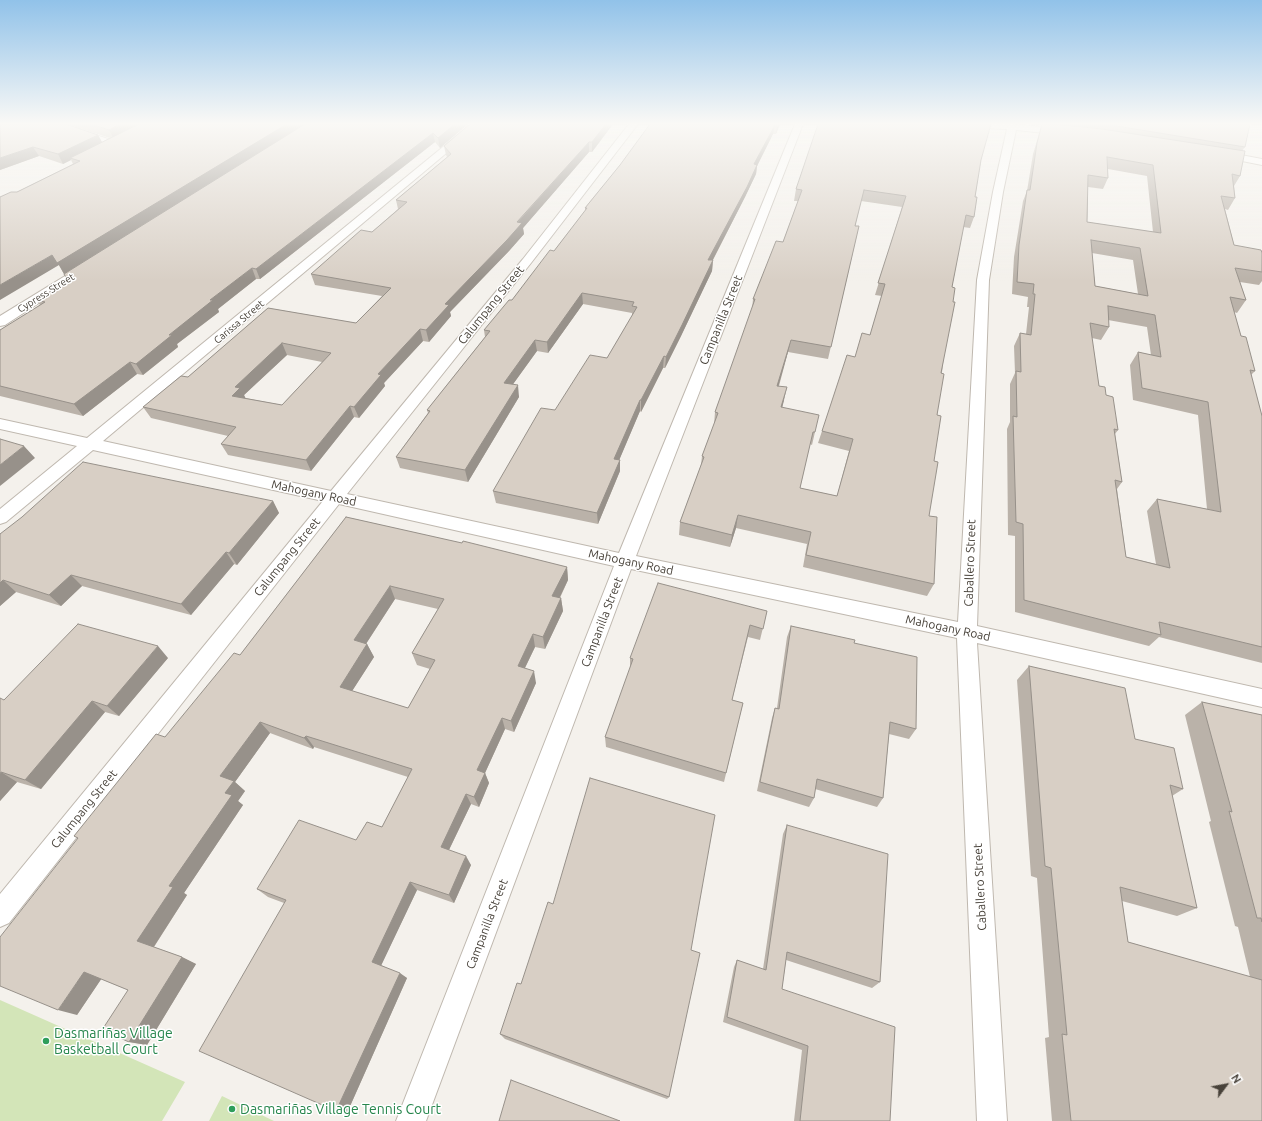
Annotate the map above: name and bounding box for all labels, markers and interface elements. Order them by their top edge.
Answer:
street label: Calumpang Street [455,263,527,347]
street label: Cypress Street [15,271,77,315]
street label: Campanilla Street [696,273,746,367]
street label: Carissa Street [212,298,266,346]
street label: Mahogany Road [270,477,358,509]
street label: Calumpang Street [251,515,323,599]
street label: Caballero Street [961,519,979,607]
street label: Mahogany Road [587,546,675,578]
street label: Campanilla Street [578,575,626,669]
street label: Mahogany Road [904,612,992,644]
street label: Calumpang Street [48,767,120,851]
street label: Caballero Street [971,843,989,931]
street label: Campanilla Street [463,877,511,971]
place label: Dasmariñas Village Basketball Court [54,1025,173,1058]
marker: Dasmariñas Village Basketball Court [41,1036,51,1046]
north arrow [1206,1065,1246,1105]
text: N [1229,1072,1243,1085]
place label: Dasmariñas Village Tennis Court [240,1101,441,1117]
marker: Dasmariñas Village Tennis Court [227,1104,237,1114]

